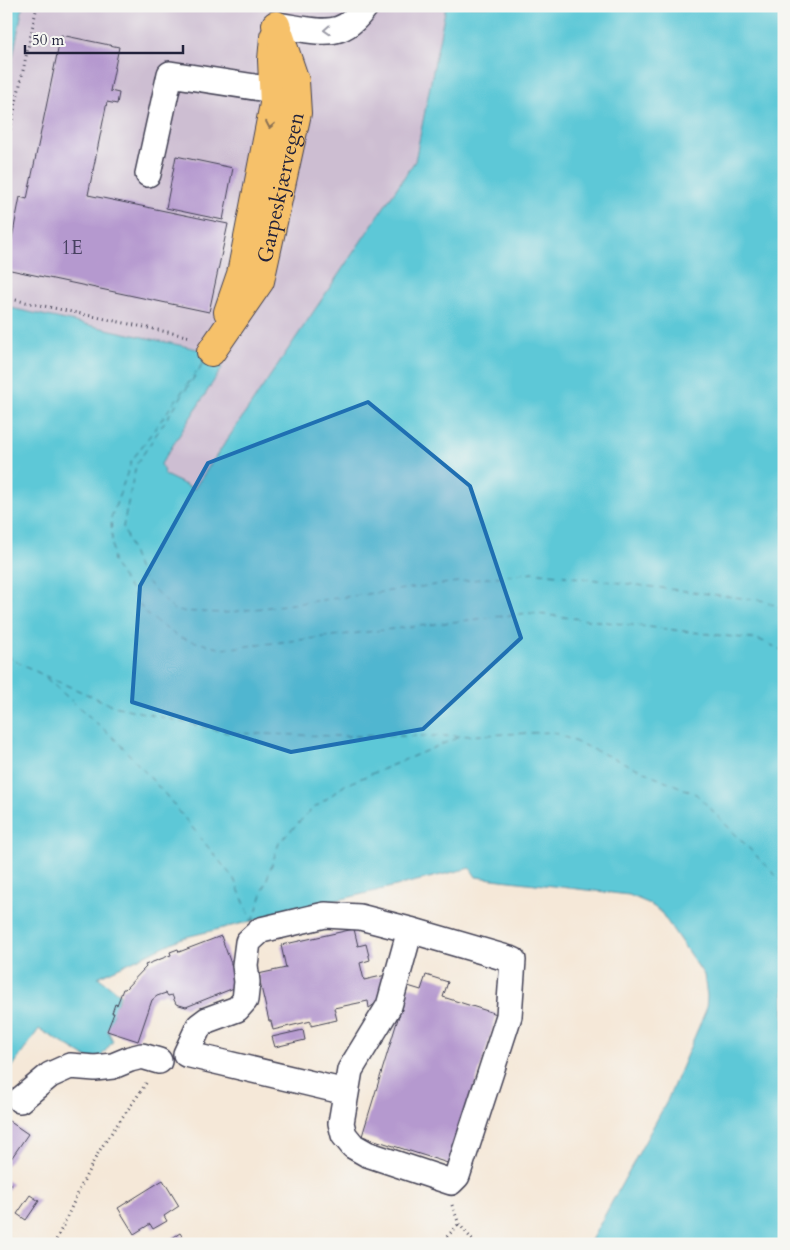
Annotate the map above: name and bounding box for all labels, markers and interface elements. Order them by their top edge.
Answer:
scale bar [25,22,182,54]
one-way arrow [322,25,330,36]
text: 50 m [32,30,64,50]
street label: Garpeskjærvegen [250,109,311,266]
one-way arrow [265,121,276,130]
house number: 1E [61,235,83,261]

